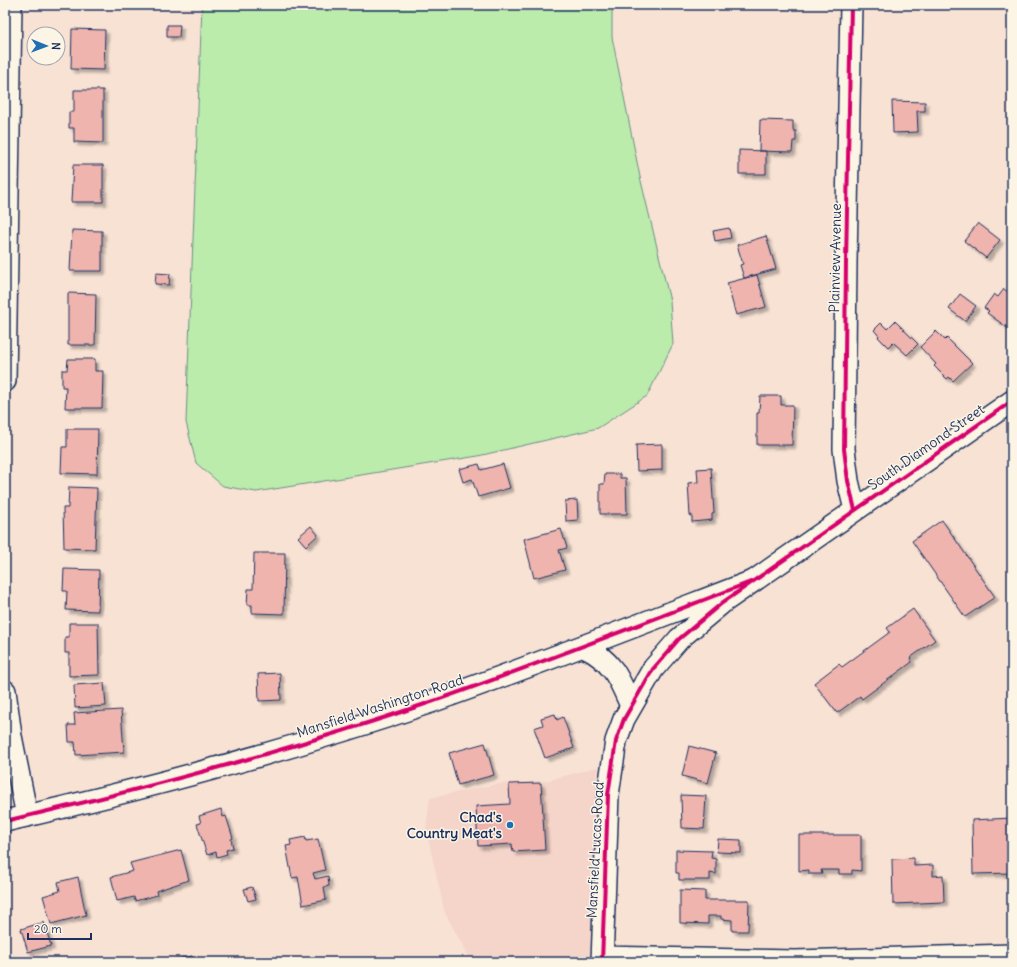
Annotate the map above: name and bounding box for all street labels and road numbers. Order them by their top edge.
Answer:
street label: Plainview Avenue [825,203,845,313]
street label: South Diamond Street [864,400,988,494]
street label: Mansfield Washington Road [294,671,466,741]
street label: Mansfield Lucas Road [582,781,608,919]

